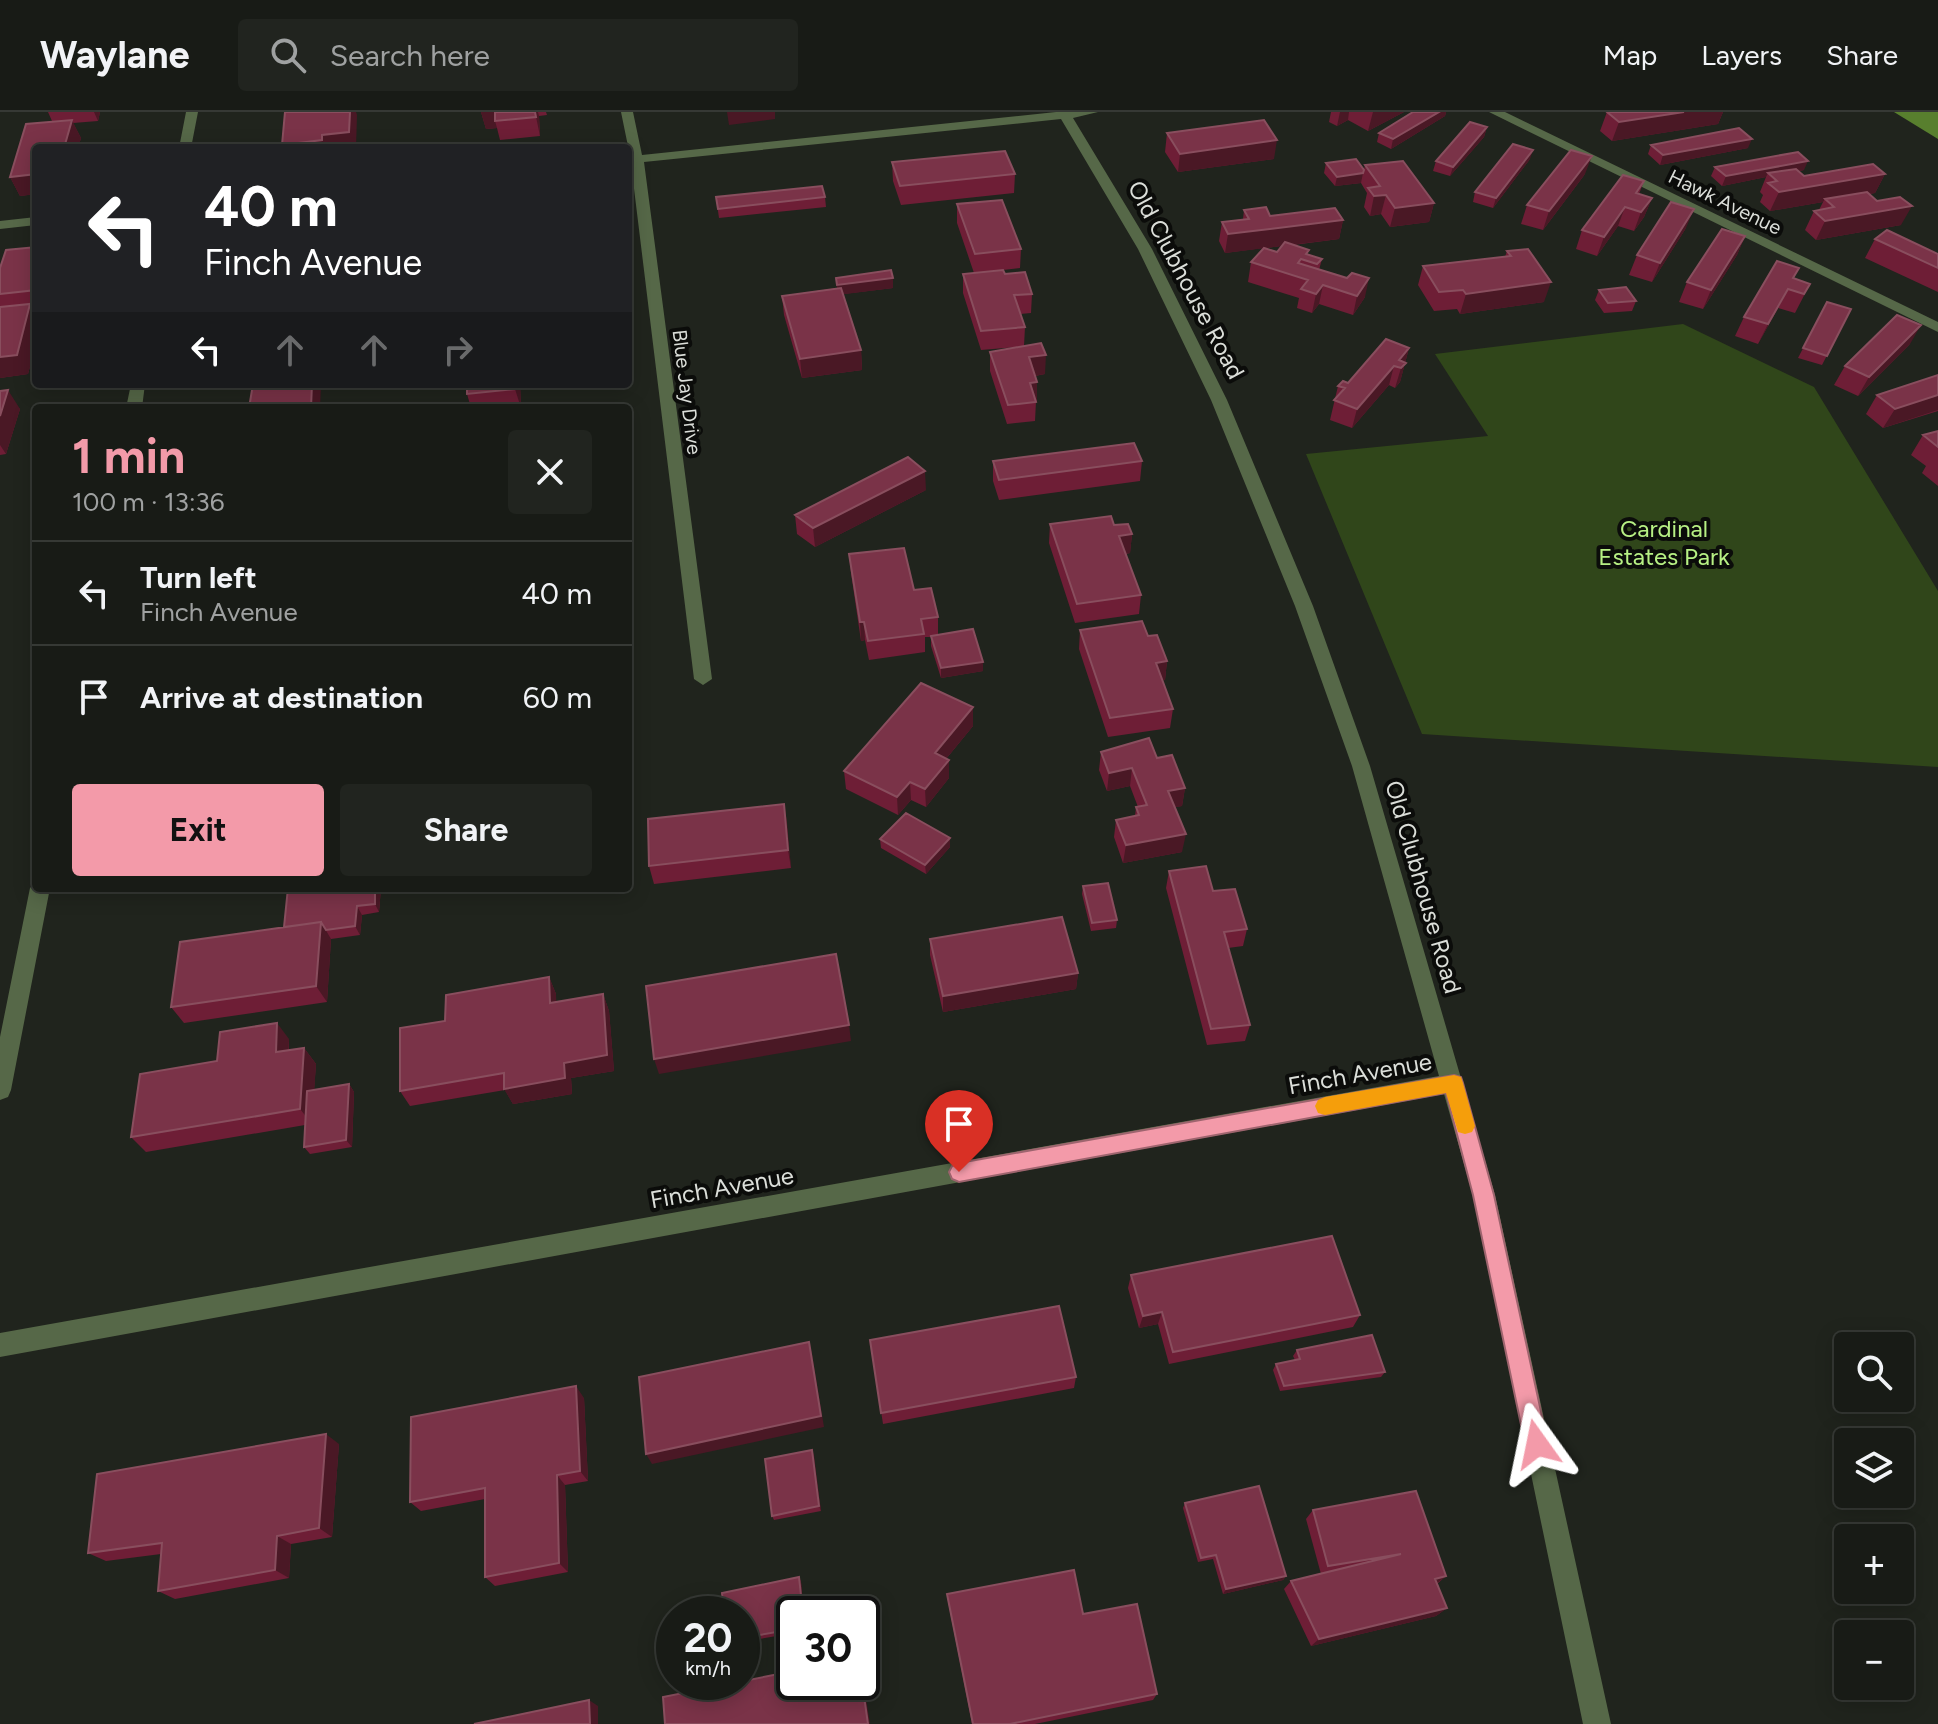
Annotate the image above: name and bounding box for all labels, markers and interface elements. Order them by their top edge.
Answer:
search box [238,19,798,91]
text: Waylane [40,32,190,78]
icon: search [266,33,310,77]
text: Search here [330,37,490,74]
text: Map [1603,38,1657,72]
text: Layers [1701,38,1782,72]
text: Share [1826,38,1898,72]
street label: Hawk Avenue [1664,164,1786,240]
text: 40 m [204,173,338,240]
icon: left [72,176,176,280]
street label: Old Clubhouse Road [1122,176,1251,384]
text: Finch Avenue [204,241,422,284]
icon: left [184,328,228,372]
icon: ahead [268,328,312,372]
icon: ahead [352,328,396,372]
icon: right [436,328,480,372]
street label: Blue Jay Drive [667,328,707,456]
text: 1 min [72,427,185,485]
button: close [508,430,592,514]
text: 100 m · 13:36 [72,486,224,518]
park label: Cardinal Estates Park [1598,514,1730,571]
text: Turn left [140,559,257,596]
icon: left [72,571,116,615]
text: 40 m [521,575,592,612]
text: Finch Avenue [140,596,298,628]
icon: arrive [72,675,116,719]
text: Arrive at destination [140,679,423,716]
text: 60 m [523,679,592,716]
street label: Old Clubhouse Road [1379,777,1468,997]
button: Exit [72,784,324,876]
button: Share [340,784,592,876]
street label: Finch Avenue [1286,1047,1434,1100]
pin [925,1090,993,1172]
icon: arrive [937,1102,981,1146]
street label: Finch Avenue [648,1161,796,1214]
map controls [1834,1332,1914,1700]
button: search [1834,1332,1914,1412]
position arrow [1495,1402,1579,1486]
button: layers [1834,1428,1914,1508]
button: + [1834,1524,1914,1604]
speed limit sign: 30 [776,1596,880,1700]
text: 20 [683,1614,733,1662]
button: − [1834,1620,1914,1700]
text: km/h [685,1656,731,1680]

